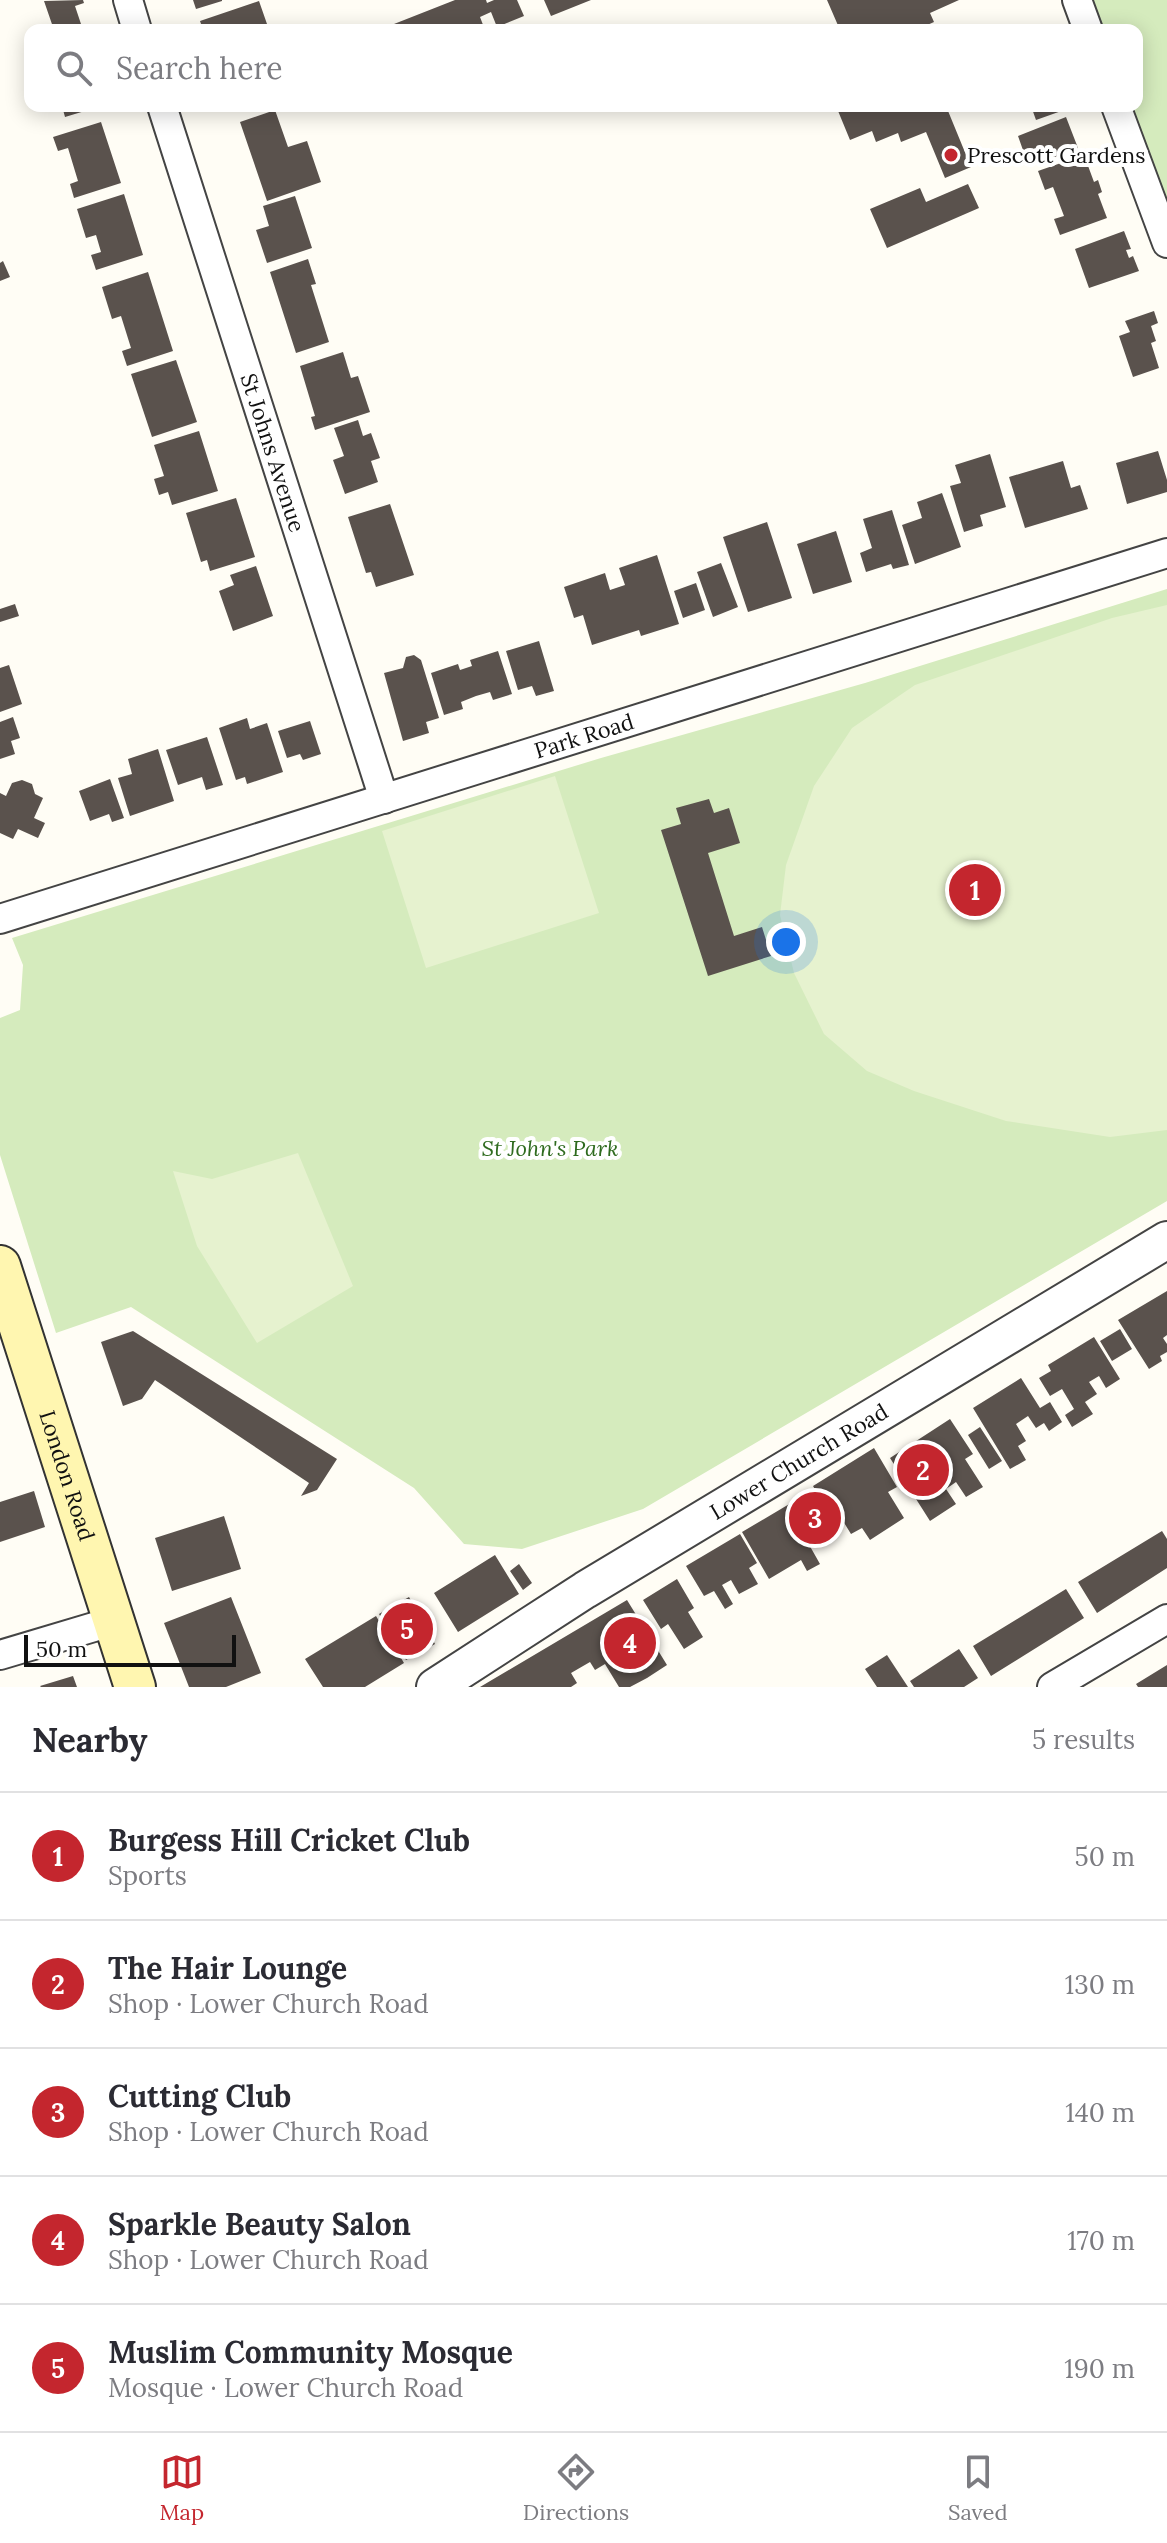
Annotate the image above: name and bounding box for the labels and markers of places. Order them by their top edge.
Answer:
place label: Prescott Gardens [967,141,1145,169]
marker: Prescott Gardens [942,146,960,164]
pin: 1 [949,860,1001,920]
pin: 2 [897,1440,949,1500]
pin: 3 [789,1488,841,1548]
pin: 5 [381,1599,433,1659]
pin: 4 [604,1613,656,1673]

